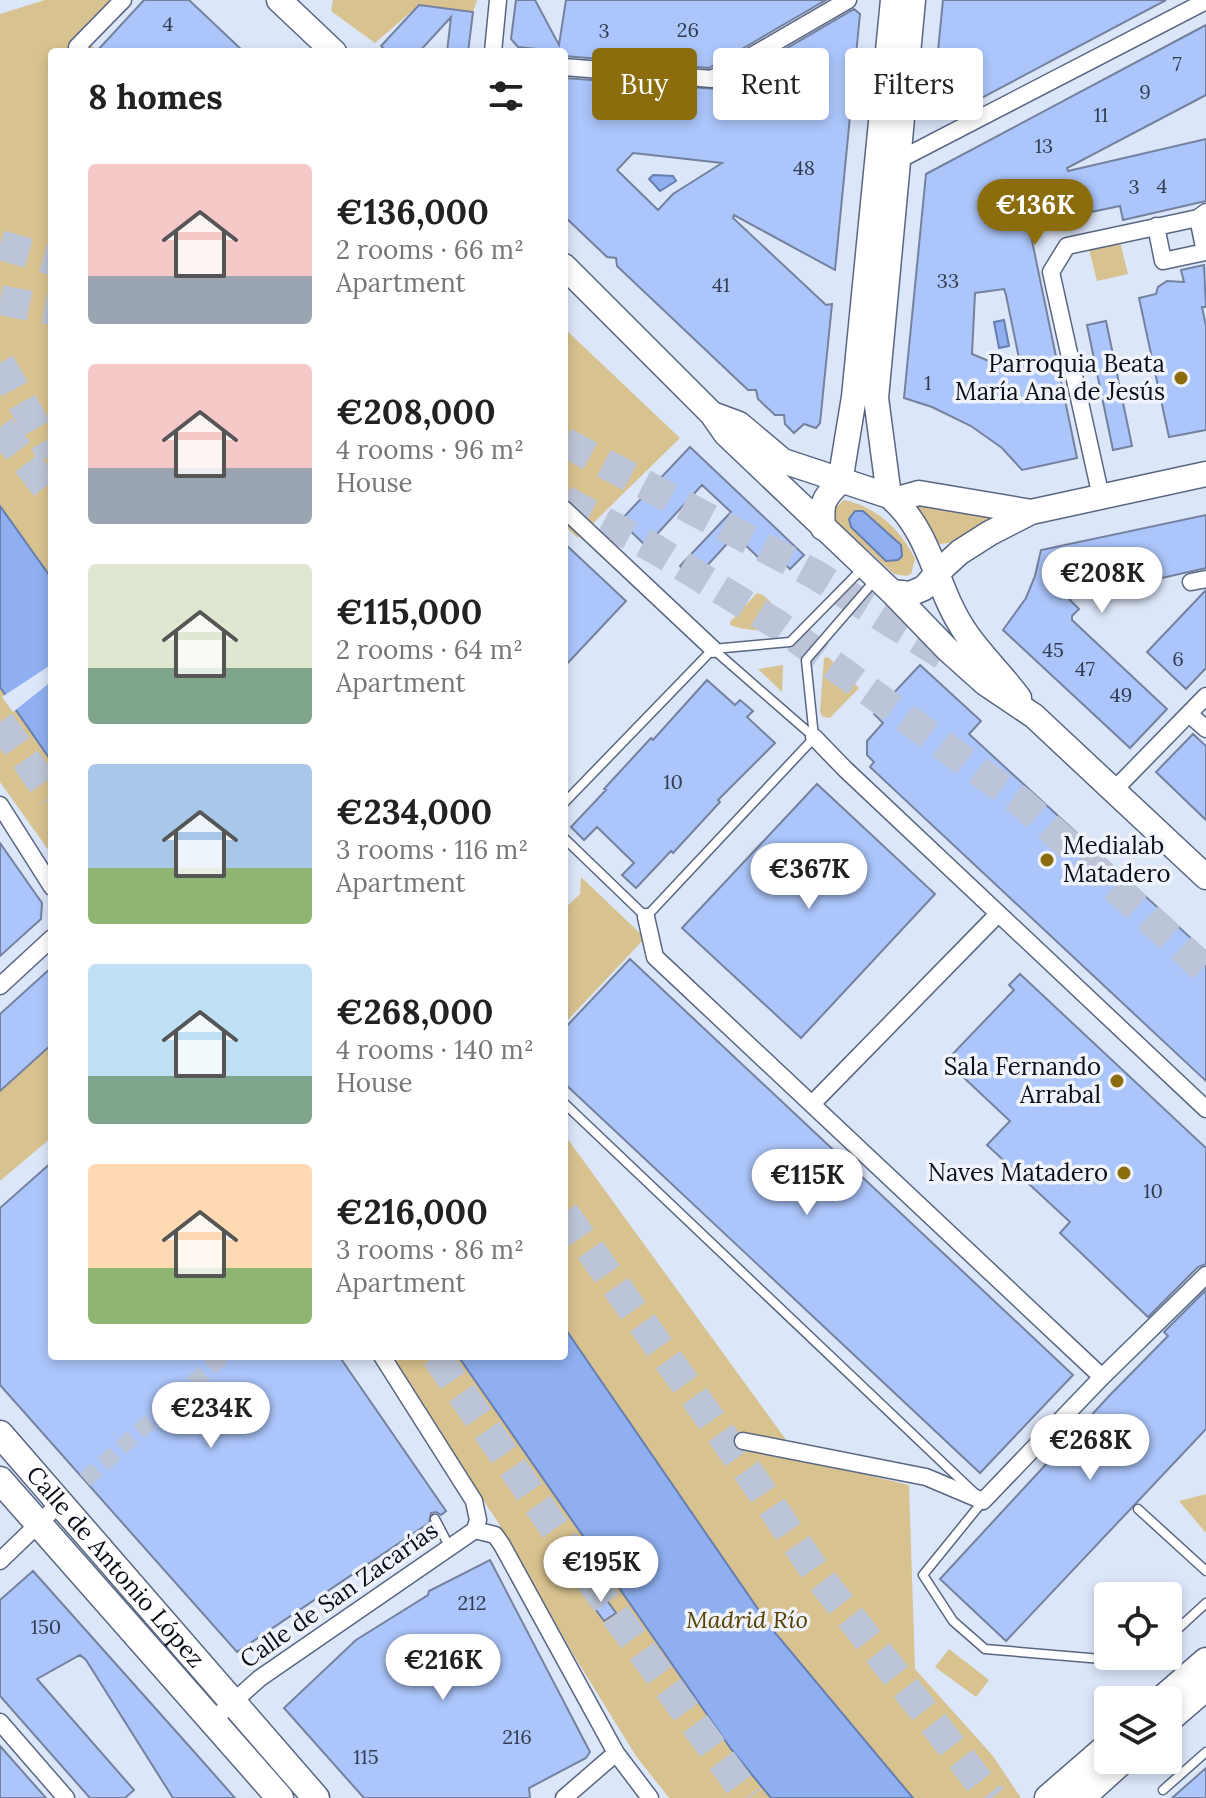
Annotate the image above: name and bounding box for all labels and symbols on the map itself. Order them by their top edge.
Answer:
house number: 4 [163,11,174,36]
house number: 26 [677,17,699,42]
house number: 3 [598,18,610,43]
house number: 7 [1172,51,1182,76]
house number: 9 [1139,79,1151,104]
house number: 11 [1094,102,1108,127]
house number: 13 [1035,133,1053,158]
house number: 48 [793,155,815,180]
house number: 4 [1157,173,1168,198]
house number: 3 [1128,174,1140,199]
pin: €136K [979,179,1091,247]
house number: 33 [937,268,959,293]
house number: 41 [712,272,730,297]
place label: Parroquia Beata María Ana de Jesús [955,348,1165,407]
marker: Parroquia Beata María Ana de Jesús [1172,369,1190,387]
house number: 1 [924,370,932,395]
pin: €208K [1046,547,1158,615]
house number: 45 [1042,637,1064,662]
house number: 6 [1172,646,1184,671]
house number: 47 [1075,656,1095,681]
house number: 49 [1110,682,1132,707]
house number: 10 [663,769,683,794]
place label: Medialab Matadero [1063,830,1171,889]
pin: €367K [753,843,865,911]
marker: Medialab Matadero [1038,851,1056,869]
place label: Sala Fernando Arrabal [944,1051,1101,1110]
marker: Sala Fernando Arrabal [1108,1072,1126,1090]
pin: €115K [751,1149,863,1217]
place label: Naves Matadero [928,1157,1108,1188]
marker: Naves Matadero [1115,1164,1133,1182]
house number: 10 [1143,1178,1163,1203]
pin: €234K [155,1382,267,1450]
pin: €268K [1034,1414,1146,1482]
street label: Calle de Antonio López [20,1459,212,1674]
street label: Calle de San Zacarías [234,1515,444,1675]
pin: €195K [545,1536,657,1604]
house number: 212 [458,1590,486,1615]
park label: Madrid Río [686,1604,808,1635]
house number: 150 [31,1614,61,1639]
pin: €216K [387,1634,499,1702]
house number: 216 [502,1724,532,1749]
house number: 115 [353,1744,379,1769]

